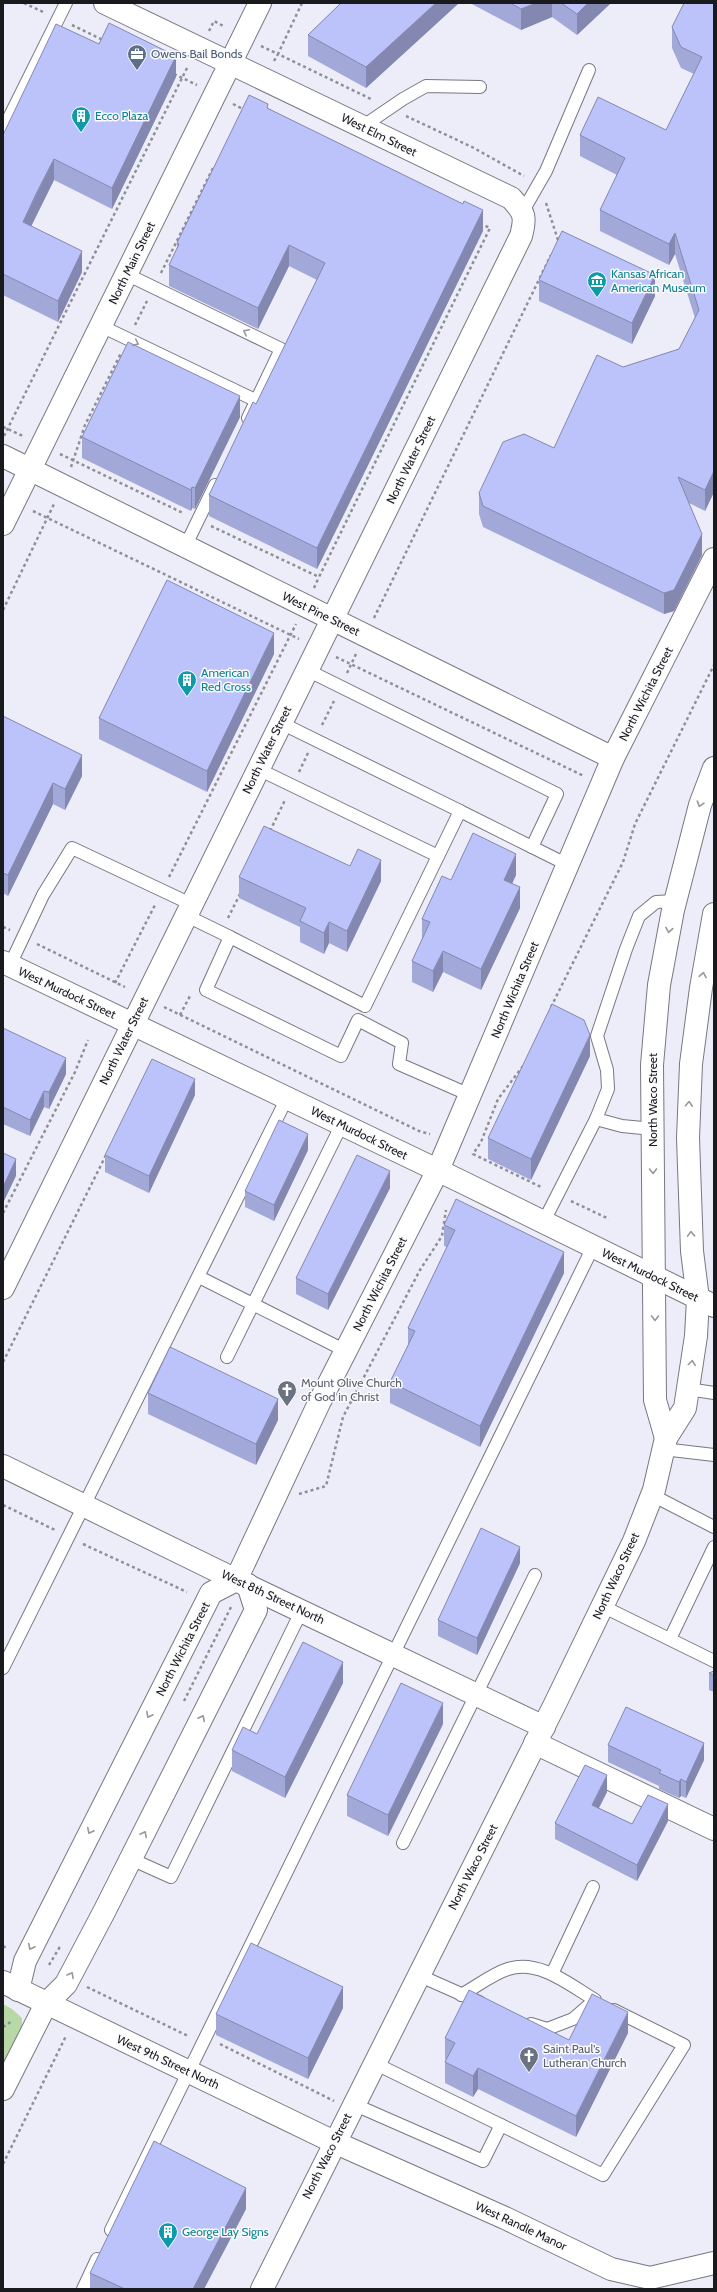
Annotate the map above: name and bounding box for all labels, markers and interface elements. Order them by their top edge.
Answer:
office icon: Owens Bail Bonds [126,43,148,71]
place label: Owens Bail Bonds [151,46,243,61]
building icon: Ecco Plaza [70,105,92,133]
place label: Ecco Plaza [95,108,149,123]
street label: West Elm Street [339,110,419,159]
street label: North Main Street [105,219,158,307]
place label: Kansas African American Museum [611,266,706,295]
museum icon: Kansas African American Museum [586,270,608,298]
one-way arrow [243,329,250,337]
one-way arrow [132,338,139,346]
street label: North Water Street [383,413,438,506]
street label: West Pine Street [280,588,362,639]
street label: North Wichita Street [615,644,676,743]
place label: American Red Cross [201,665,251,694]
building icon: American Red Cross [176,669,198,697]
street label: North Water Street [239,703,294,796]
one-way arrow [696,800,705,807]
one-way arrow [665,927,674,933]
street label: North Wichita Street [487,939,542,1040]
street label: West Murdock Street [16,963,118,1022]
one-way arrow [698,972,707,978]
street label: North Water Street [96,994,151,1087]
street label: North Waco Street [645,1053,660,1147]
one-way arrow [685,1101,693,1107]
street label: West Murdock Street [308,1103,410,1163]
one-way arrow [649,1168,657,1174]
one-way arrow [687,1231,696,1237]
street label: North Wichita Street [349,1234,410,1333]
street label: West Murdock Street [599,1245,701,1305]
one-way arrow [651,1315,659,1321]
one-way arrow [687,1360,696,1366]
place label: Mount Olive Church of God in Christ [301,1375,402,1404]
church icon: Mount Olive Church of God in Christ [276,1379,298,1407]
street label: North Waco Street [589,1530,642,1622]
street label: West 8th Street North [219,1566,327,1627]
street label: North Wichita Street [152,1599,213,1698]
one-way arrow [146,1711,154,1719]
one-way arrow [197,1715,205,1722]
street label: North Waco Street [445,1821,501,1912]
one-way arrow [87,1827,95,1835]
one-way arrow [139,1831,146,1838]
one-way arrow [29,1943,36,1951]
one-way arrow [66,1971,74,1979]
street label: West 9th Street North [114,2031,222,2092]
place label: Saint Paul's Lutheran Church [543,2041,627,2070]
church icon: Saint Paul's Lutheran Church [518,2045,540,2073]
street label: North Waco Street [299,2110,355,2201]
street label: West Randle Manor [473,2198,570,2253]
building icon: George Lay Signs [157,2221,179,2249]
place label: George Lay Signs [182,2224,269,2239]

